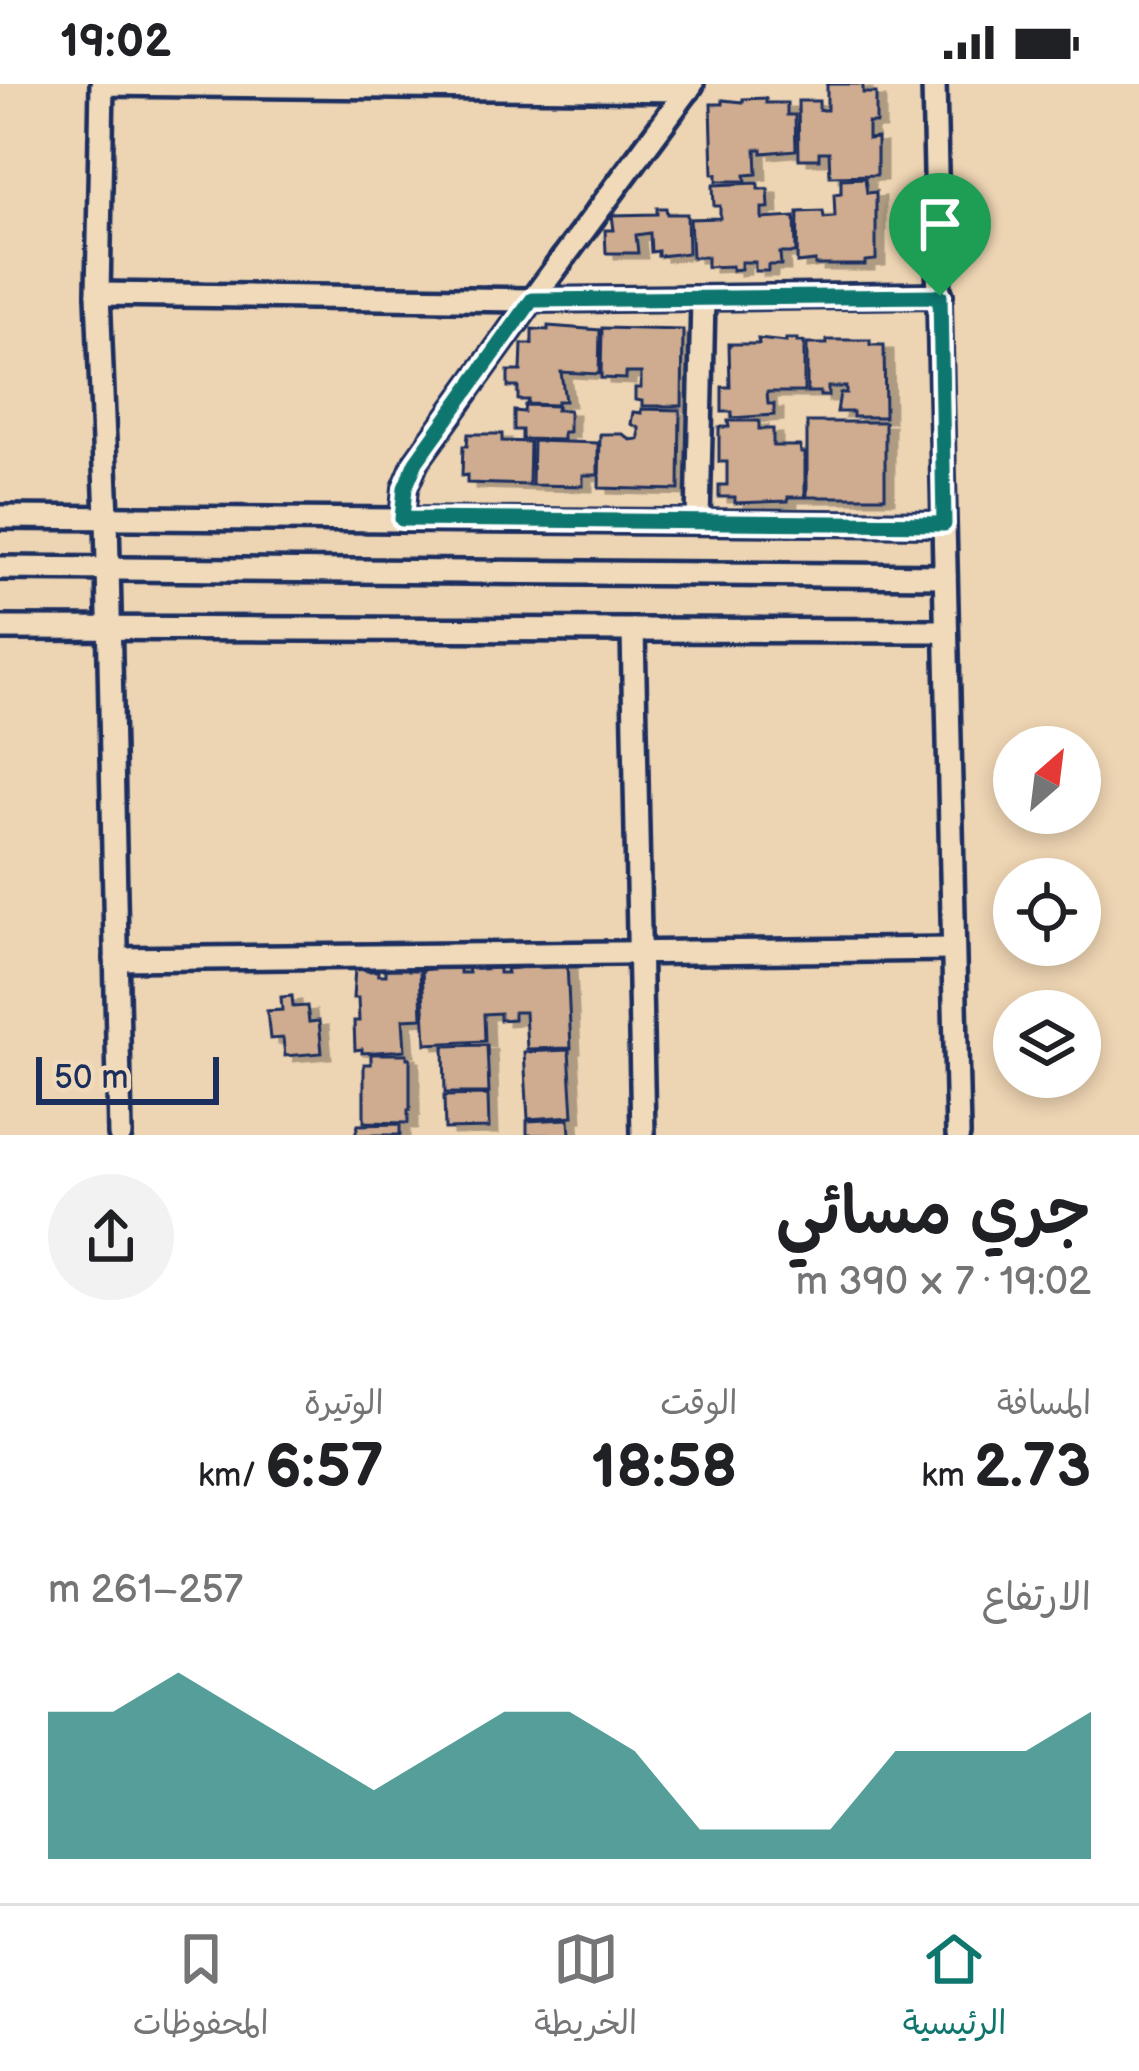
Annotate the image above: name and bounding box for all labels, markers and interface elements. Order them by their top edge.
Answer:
text: 19:02 [60,15,171,70]
pin [889,173,991,296]
icon: arrive [907,191,973,257]
north arrow [993,726,1101,834]
map controls [993,726,1101,1098]
button: locate [993,858,1101,966]
button: layers [993,990,1101,1098]
scale bar [36,1051,219,1104]
text: 50 m [54,1058,129,1098]
button: share [48,1174,174,1300]
text: جري مسائي [776,1174,1091,1253]
text: 19:02 · 7 × 390 m [796,1259,1091,1306]
text: الوتيرة [304,1384,384,1424]
text: الوقت [660,1384,737,1424]
text: المسافة [997,1384,1091,1424]
text: 6:57 [265,1432,384,1504]
text: 18:58 [591,1432,737,1504]
text: 2.73 [974,1432,1091,1504]
text: /km [198,1456,265,1496]
text: km [921,1456,974,1496]
text: 257–261 m [48,1567,243,1614]
text: الارتفاع [982,1575,1091,1622]
tab: المحفوظات [133,1926,269,2052]
tab: الخريطة [534,1926,637,2052]
tab: الرئيسية [903,1926,1006,2052]

